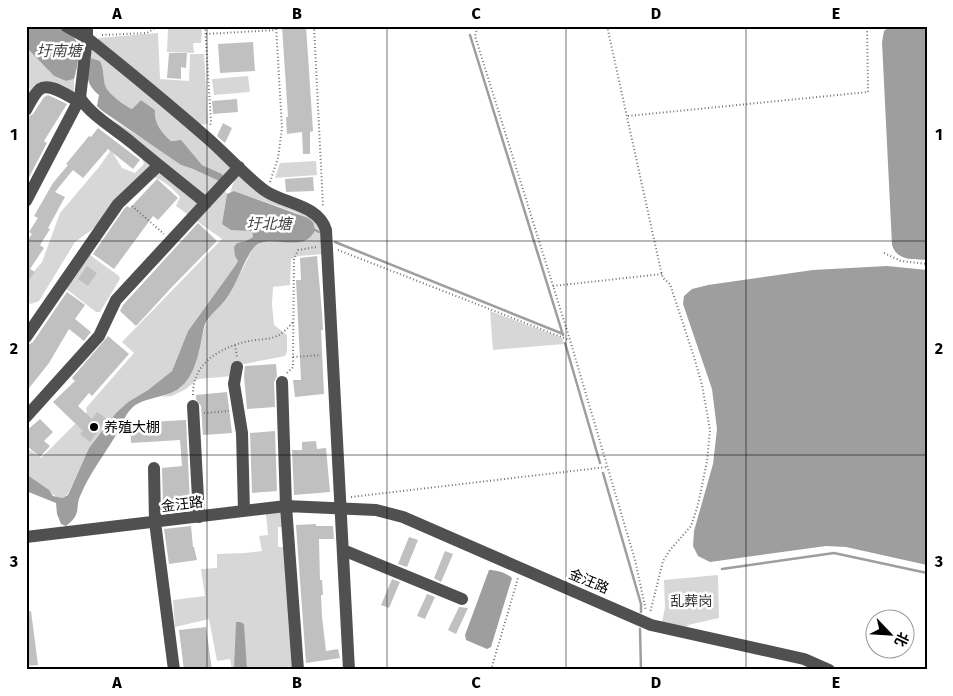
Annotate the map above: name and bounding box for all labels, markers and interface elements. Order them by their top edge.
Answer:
text: A [111,4,122,23]
text: B [292,4,302,23]
text: C [471,4,481,23]
text: D [651,4,661,23]
text: E [832,4,840,23]
water label: 圩南塘 [36,42,84,60]
text: 1 [10,125,18,144]
text: 1 [935,125,943,144]
water label: 圩北塘 [246,215,294,233]
text: 2 [10,339,18,358]
text: 2 [935,339,943,358]
place label: 养殖大棚 [104,419,160,436]
marker: 养殖大棚 [88,421,100,433]
street label: 金汪路 [160,494,204,515]
text: 3 [9,552,18,571]
text: 3 [934,552,943,571]
street label: 金汪路 [566,565,611,597]
park label: 乱葬岗 [670,593,712,610]
north arrow [866,608,916,658]
text: 北 [891,629,912,649]
text: A [111,673,122,692]
text: B [292,673,302,692]
text: C [471,673,481,692]
text: D [651,673,661,692]
text: E [832,673,840,692]

